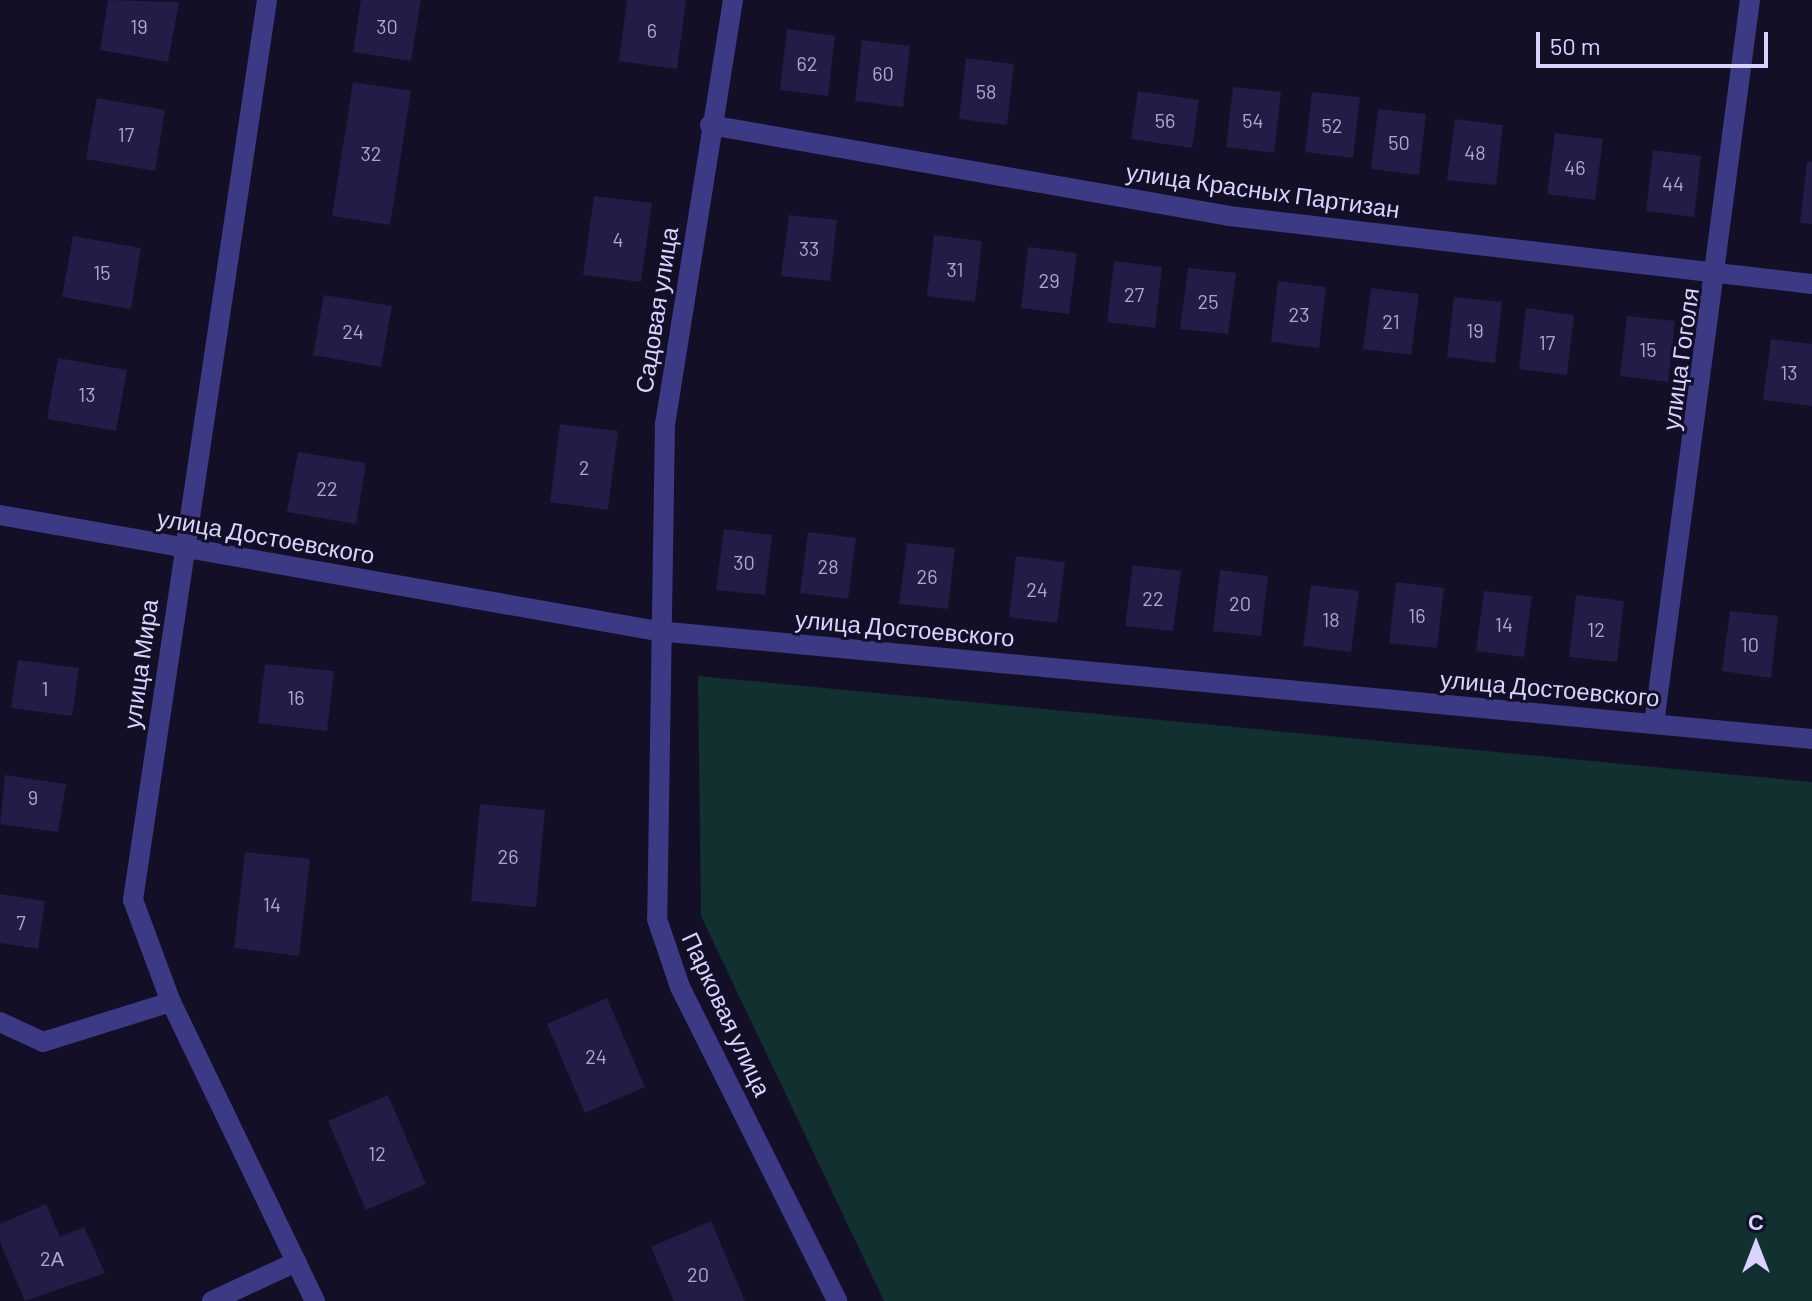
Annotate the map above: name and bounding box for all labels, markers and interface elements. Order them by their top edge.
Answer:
house number: 19 [130,14,148,38]
house number: 30 [376,14,398,38]
scale bar [1540,16,1772,66]
house number: 6 [647,18,657,42]
text: 50 m [1550,31,1601,60]
house number: 62 [796,51,818,75]
house number: 60 [872,61,894,85]
house number: 58 [976,79,996,103]
house number: 56 [1155,108,1175,132]
house number: 54 [1242,108,1264,132]
house number: 52 [1322,113,1342,137]
house number: 17 [118,122,134,146]
house number: 50 [1388,130,1410,154]
house number: 48 [1464,140,1486,164]
house number: 32 [360,141,382,165]
house number: 46 [1564,155,1586,179]
street label: улица Красных Партизан [1124,157,1402,223]
house number: 44 [1662,171,1684,195]
street label: Садовая улица [629,225,683,395]
house number: 4 [612,227,624,251]
house number: 33 [799,236,819,260]
house number: 31 [946,257,964,281]
house number: 15 [93,260,111,284]
house number: 29 [1038,268,1060,292]
house number: 27 [1124,282,1144,306]
street label: улица Гоголя [1656,286,1704,432]
house number: 25 [1198,289,1218,313]
house number: 23 [1289,302,1309,326]
house number: 21 [1382,309,1400,333]
house number: 19 [1466,318,1484,342]
house number: 24 [342,319,364,343]
house number: 17 [1539,330,1555,354]
house number: 15 [1639,337,1657,361]
house number: 13 [1780,360,1798,384]
house number: 13 [78,382,96,406]
house number: 2 [579,455,589,479]
house number: 22 [316,476,338,500]
street label: улица Достоевского [155,503,377,569]
house number: 30 [733,550,755,574]
house number: 28 [817,554,839,578]
house number: 26 [916,564,938,588]
house number: 24 [1026,577,1048,601]
house number: 22 [1142,586,1164,610]
house number: 20 [1229,591,1251,615]
street label: улица Мира [117,597,163,731]
house number: 16 [1408,603,1426,627]
street label: улица Достоевского [794,604,1016,652]
house number: 18 [1322,607,1340,631]
house number: 14 [1495,612,1513,636]
house number: 12 [1587,617,1605,641]
house number: 10 [1741,632,1759,656]
street label: улица Достоевского [1439,664,1661,712]
house number: 1 [42,676,48,700]
house number: 16 [287,685,305,709]
house number: 9 [28,785,38,809]
house number: 26 [497,844,519,868]
house number: 14 [263,892,281,916]
house number: 7 [16,910,26,934]
street label: Парковая улица [676,927,778,1101]
house number: 24 [585,1044,607,1068]
house number: 12 [368,1141,386,1165]
north arrow [1716,1205,1796,1285]
text: С [1748,1208,1764,1234]
house number: 2А [40,1246,64,1270]
house number: 20 [687,1262,709,1286]

